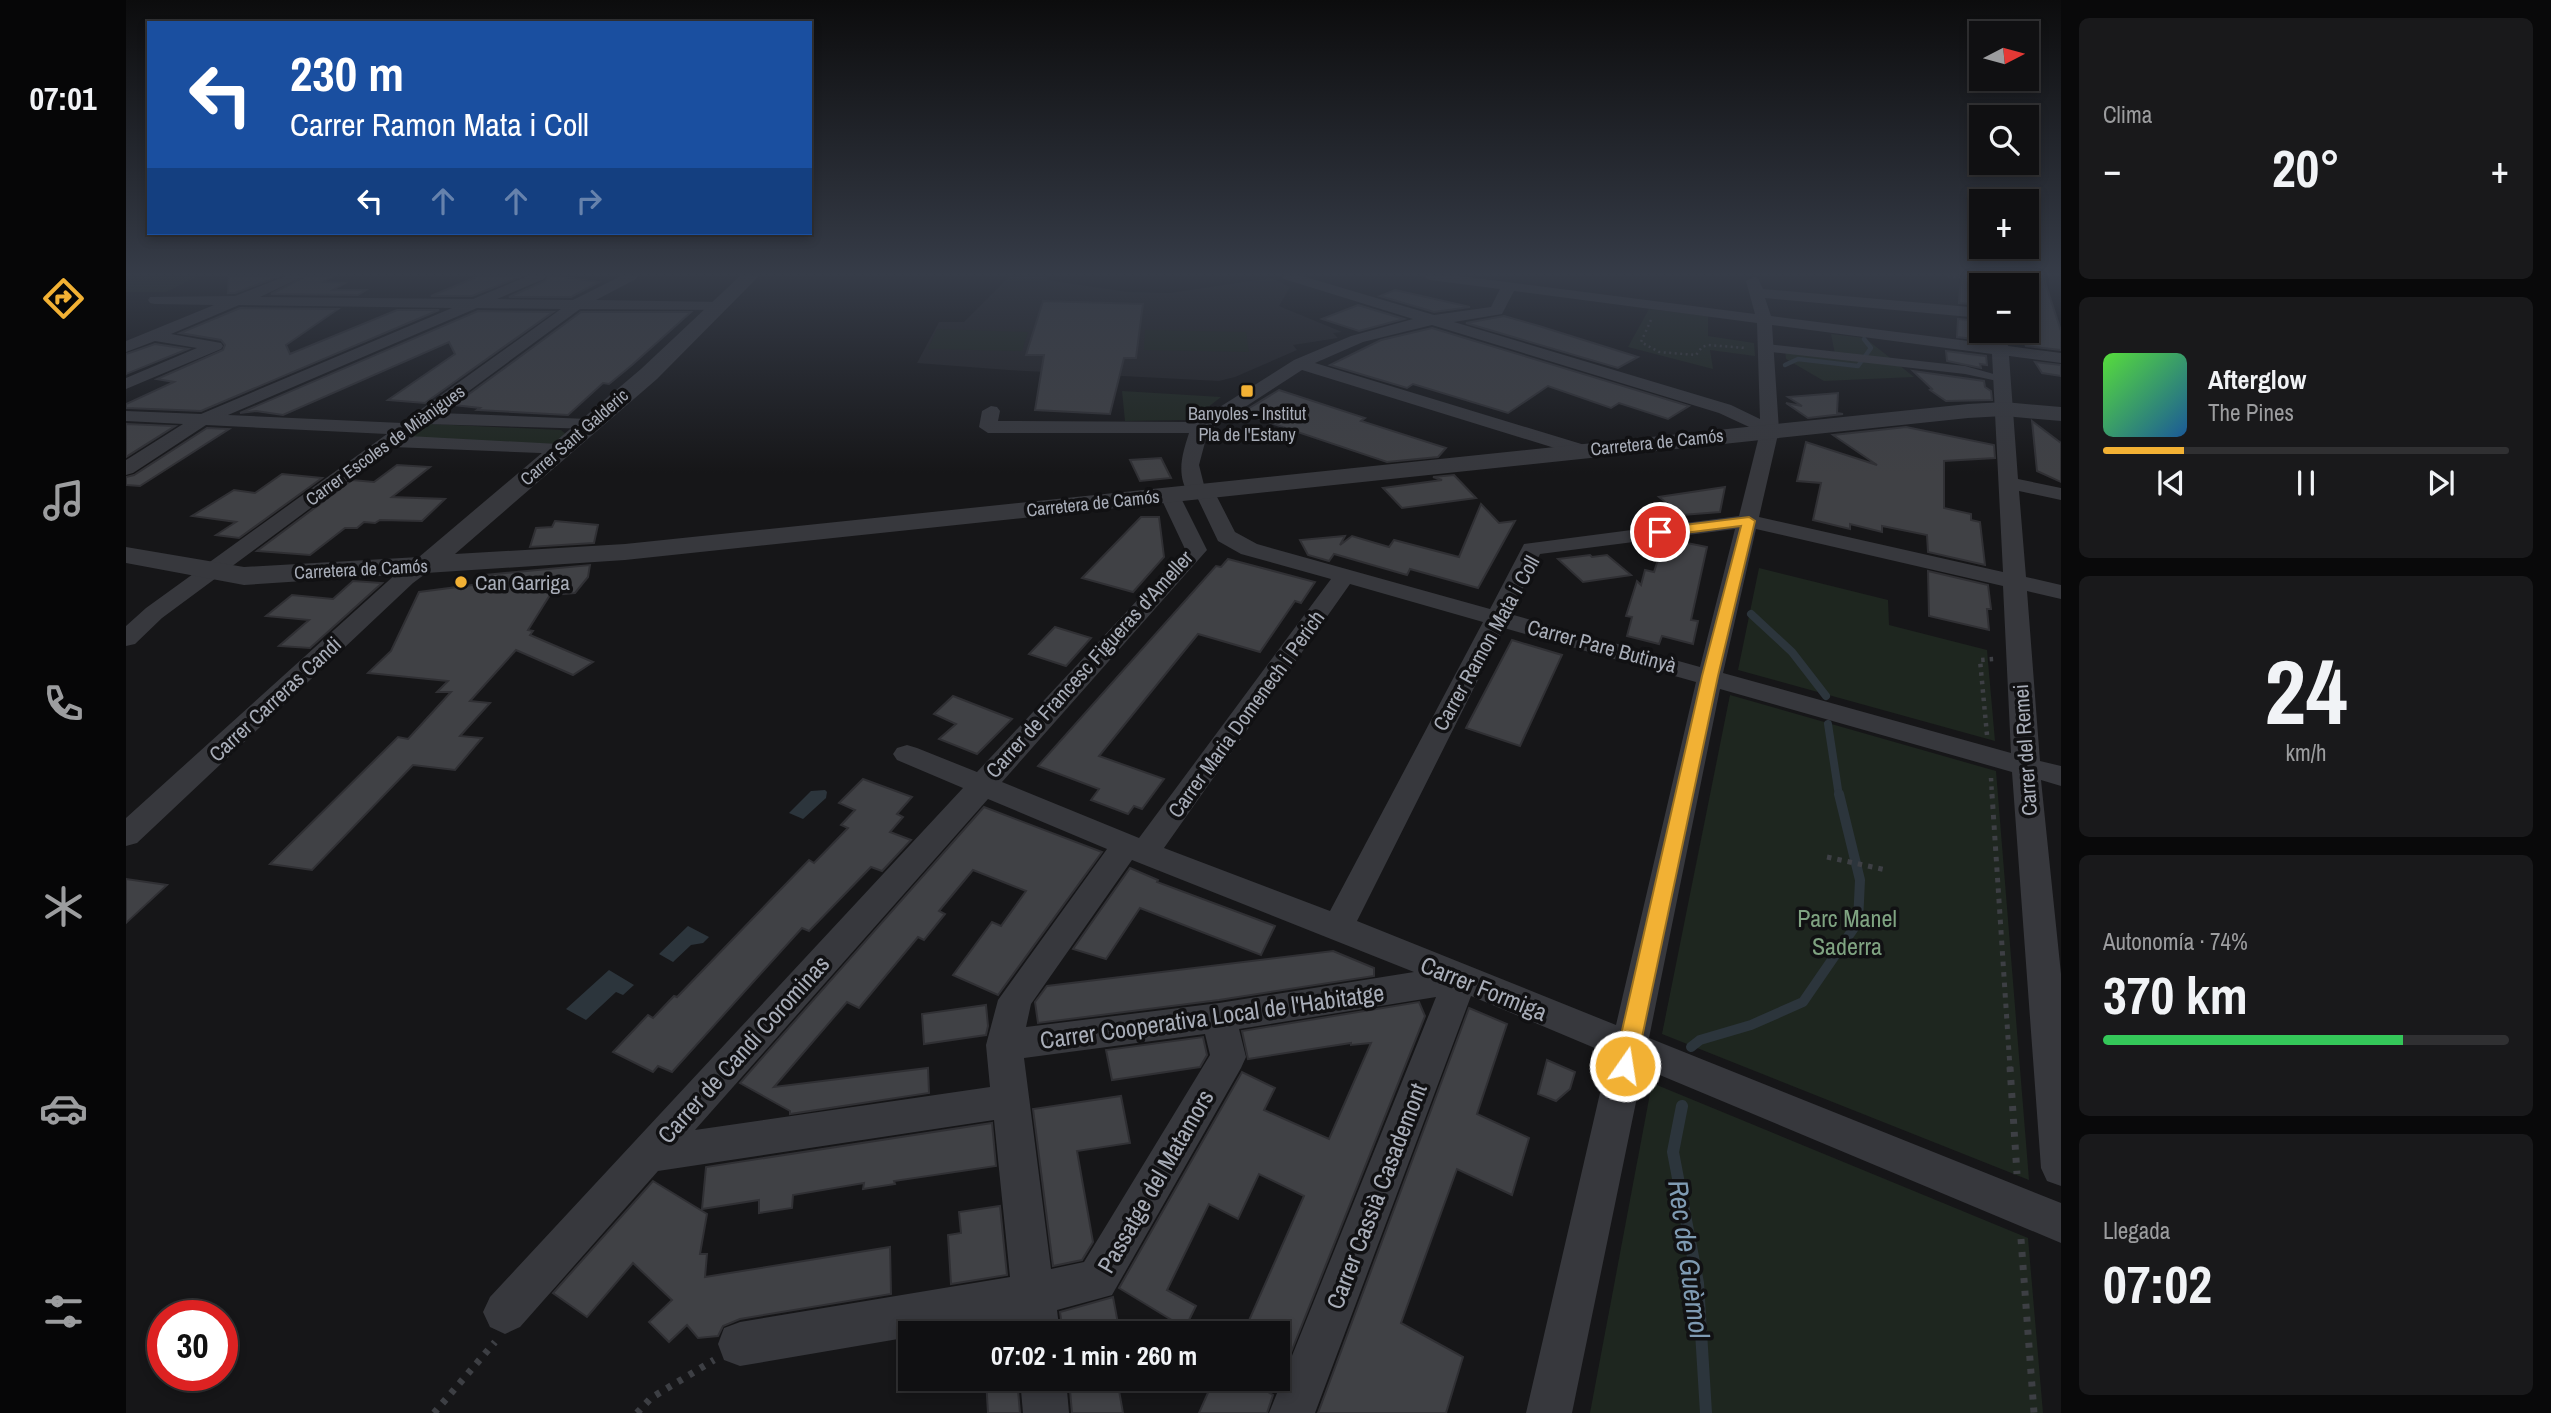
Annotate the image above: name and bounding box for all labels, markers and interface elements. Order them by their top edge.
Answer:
north arrow [1969,21,2039,91]
map controls [1969,21,2039,343]
text: 230 m [290,40,404,106]
icon: left [175,49,266,140]
text: 07:01 [29,77,97,120]
text: Clima [2103,99,2152,130]
text: Carrer Ramon Mata i Coll [290,103,589,146]
button: search [1969,105,2039,175]
text: 20° [2272,133,2340,203]
text: − [2103,144,2121,195]
text: + [2491,144,2509,195]
icon: left [351,182,389,220]
icon: ahead [424,182,462,220]
icon: ahead [497,182,535,220]
icon: right [570,182,608,220]
button: + [1969,189,2039,259]
button: − [1969,273,2039,343]
icon: directions [39,274,88,323]
text: Afterglow [2208,362,2306,397]
street label: Carrer Escoles de Miànigues [300,379,470,511]
street label: Carrer Sant Galderic [514,383,634,491]
marker: Banyoles - Institut Pla de l'Estany [1239,383,1255,399]
text: The Pines [2208,397,2294,428]
place label: Banyoles - Institut Pla de l'Estany [1188,401,1306,447]
street label: Carretera de Camós [1589,423,1725,461]
icon: previous [2152,464,2190,502]
icon: pause [2287,464,2325,502]
icon: next [2422,464,2460,502]
icon: music [39,476,88,525]
street label: Carretera de Camós [1025,484,1161,522]
pin [1630,502,1690,562]
icon: arrive [1641,513,1679,551]
street label: Carrer de Francesc Figueras d'Ameller [979,544,1199,784]
street label: Carrer Ramon Mata i Coll [1426,550,1546,736]
street label: Carretera de Camós [294,553,428,585]
place label: Can Garriga [475,568,570,597]
marker: Can Garriga [453,574,469,590]
street label: Carrer Maria Domenech i Perich [1161,604,1331,824]
street label: Carrer Pare Butinyà [1524,612,1680,680]
street label: Carrer Carreras Candi [202,630,348,768]
text: 24 [2265,630,2348,752]
icon: phone [39,679,88,728]
street label: Carrer del Remei [2006,683,2044,817]
text: km/h [2286,737,2326,768]
icon: climate [39,882,88,931]
park label: Parc Manel Saderra [1797,902,1897,962]
text: Autonomía · 74% [2103,926,2248,957]
street label: Carrer de Candi Corominas [650,948,836,1150]
street label: Carrer Formiga [1416,948,1552,1028]
text: 370 km [2103,960,2248,1030]
street label: Carrer Cooperativa Local de l'Habitatge [1038,976,1386,1056]
position arrow [1588,1029,1662,1103]
street label: Carrer Cassià Casademont [1318,1078,1434,1314]
street label: Passatge del Matamors [1089,1083,1221,1279]
icon: car [39,1084,88,1133]
water label: Rec de Guèmol [1659,1177,1719,1342]
text: Llegada [2103,1215,2170,1246]
text: 07:02 [2103,1249,2212,1319]
icon: filters [39,1287,88,1336]
speed limit sign: 30 [147,1300,238,1391]
text: 07:02 · 1 min · 260 m [991,1338,1197,1373]

